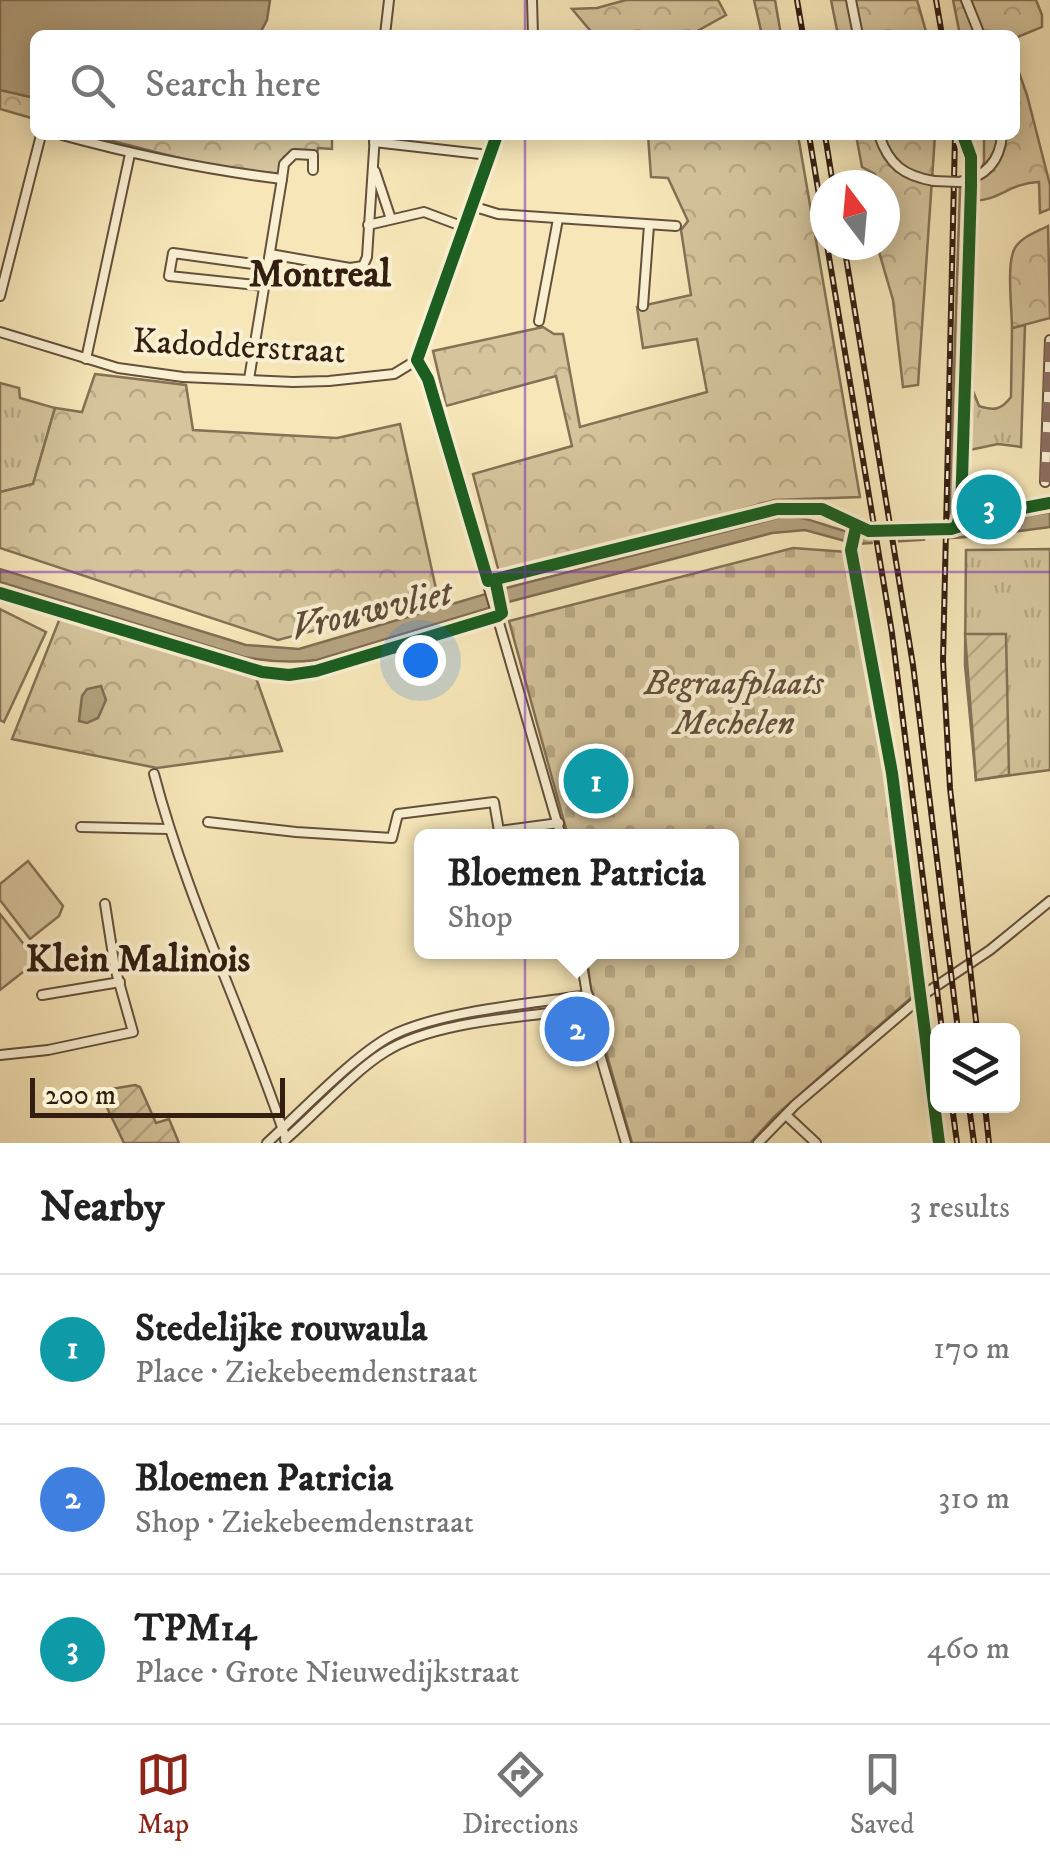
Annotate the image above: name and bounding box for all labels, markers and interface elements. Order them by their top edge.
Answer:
search box [30,30,1020,140]
icon: search [65,58,120,113]
text: Search here [145,61,321,109]
north arrow [810,170,900,260]
district label: Montreal [249,251,392,299]
street label: Kadodderstraat [131,319,347,375]
pin: 3 [956,470,1022,544]
water label: Vrouwvliet [286,569,459,653]
your location [395,635,446,686]
park label: Begraafplaats Mechelen [643,662,825,746]
pin: 1 [564,744,628,818]
popup [414,829,739,959]
text: Bloemen Patricia [447,850,706,898]
text: Shop [447,898,513,938]
district label: Klein Malinois [26,936,250,984]
pin: 2 [544,992,610,1066]
map controls [930,1023,1020,1113]
button: layers [930,1023,1020,1113]
scale bar [30,1073,285,1118]
text: 200 m [45,1078,116,1113]
text: Nearby [40,1182,164,1234]
text: 3 results [909,1188,1010,1228]
text: Stedelijke rouwaula [135,1305,428,1353]
text: 1 [67,1329,78,1369]
text: 170 m [933,1329,1010,1369]
text: Place · Ziekebeemdenstraat [135,1353,478,1393]
text: Bloemen Patricia [135,1455,393,1503]
text: 2 [65,1479,80,1519]
text: 310 m [938,1479,1010,1519]
text: Shop · Ziekebeemdenstraat [135,1503,474,1543]
text: TPM14 [135,1605,256,1653]
text: 3 [67,1629,78,1669]
text: 460 m [927,1629,1010,1669]
text: Place · Grote Nieuwedijkstraat [135,1653,519,1693]
tab: Map [136,1747,191,1842]
tab: Directions [462,1747,578,1842]
tab: Saved [850,1747,914,1842]

